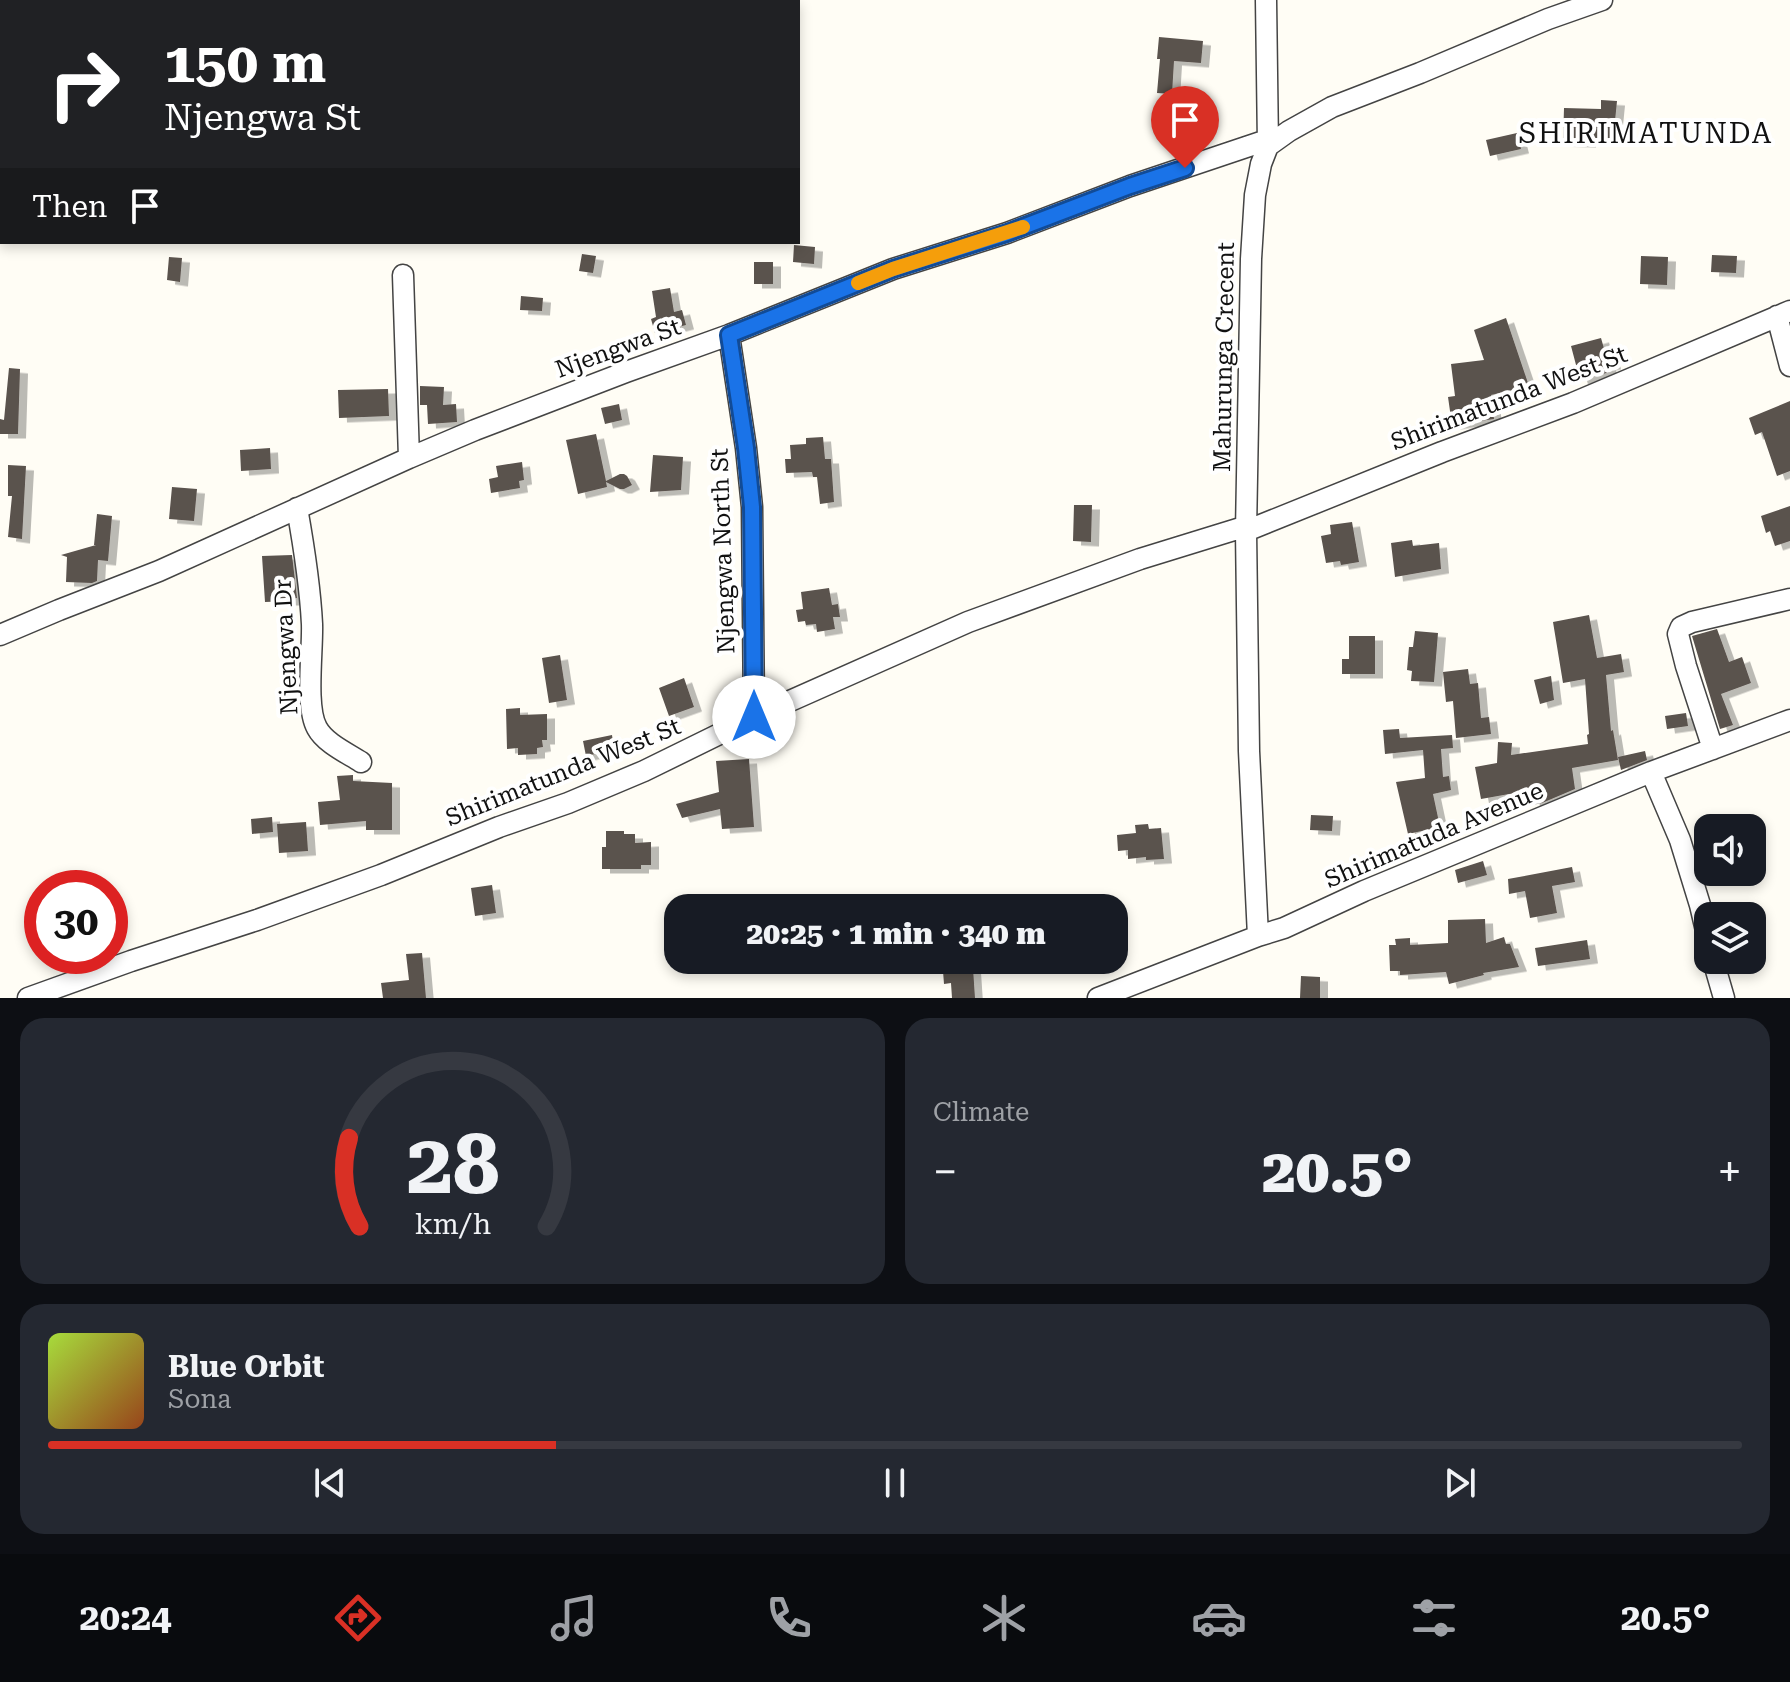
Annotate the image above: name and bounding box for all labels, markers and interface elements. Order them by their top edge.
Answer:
text: 150 m [164,30,326,96]
icon: right [32,32,136,136]
pin [1151,86,1219,168]
text: Njengwa St [164,97,361,139]
icon: arrive [1163,98,1207,142]
district label: SHIRIMATUNDA [1519,117,1773,150]
icon: arrive [123,184,167,228]
text: Then [32,189,107,224]
street label: Mahurunga Crecent [1208,242,1240,472]
street label: Njengwa St [552,312,684,384]
street label: Shirimatunda West St [1387,340,1631,456]
street label: Njengwa North St [705,448,741,654]
street label: Njengwa Dr [268,578,304,716]
position arrow [712,675,796,759]
street label: Shirimatunda West St [441,712,685,832]
street label: Shirimatuda Avenue [1320,776,1548,894]
map controls [1694,814,1766,974]
button: sound [1694,814,1766,886]
speed limit sign: 30 [24,870,128,974]
button: layers [1694,902,1766,974]
text: 20:25 · 1 min · 340 m [746,916,1046,951]
text: Climate [933,1097,1029,1127]
text: 28 [406,1116,499,1213]
text: 20.5° [1262,1136,1413,1207]
text: − [933,1146,958,1198]
text: + [1717,1146,1742,1198]
text: km/h [414,1207,491,1241]
text: Blue Orbit [168,1349,324,1384]
text: Sona [168,1384,231,1414]
icon: previous [308,1461,352,1505]
icon: pause [873,1461,917,1505]
icon: next [1438,1461,1482,1505]
icon: directions [330,1590,386,1646]
icon: music [546,1590,602,1646]
icon: phone [761,1590,817,1646]
icon: climate [976,1590,1032,1646]
icon: car [1191,1590,1247,1646]
icon: filters [1406,1590,1462,1646]
text: 20:24 [80,1597,171,1639]
text: 20.5° [1621,1597,1710,1639]

